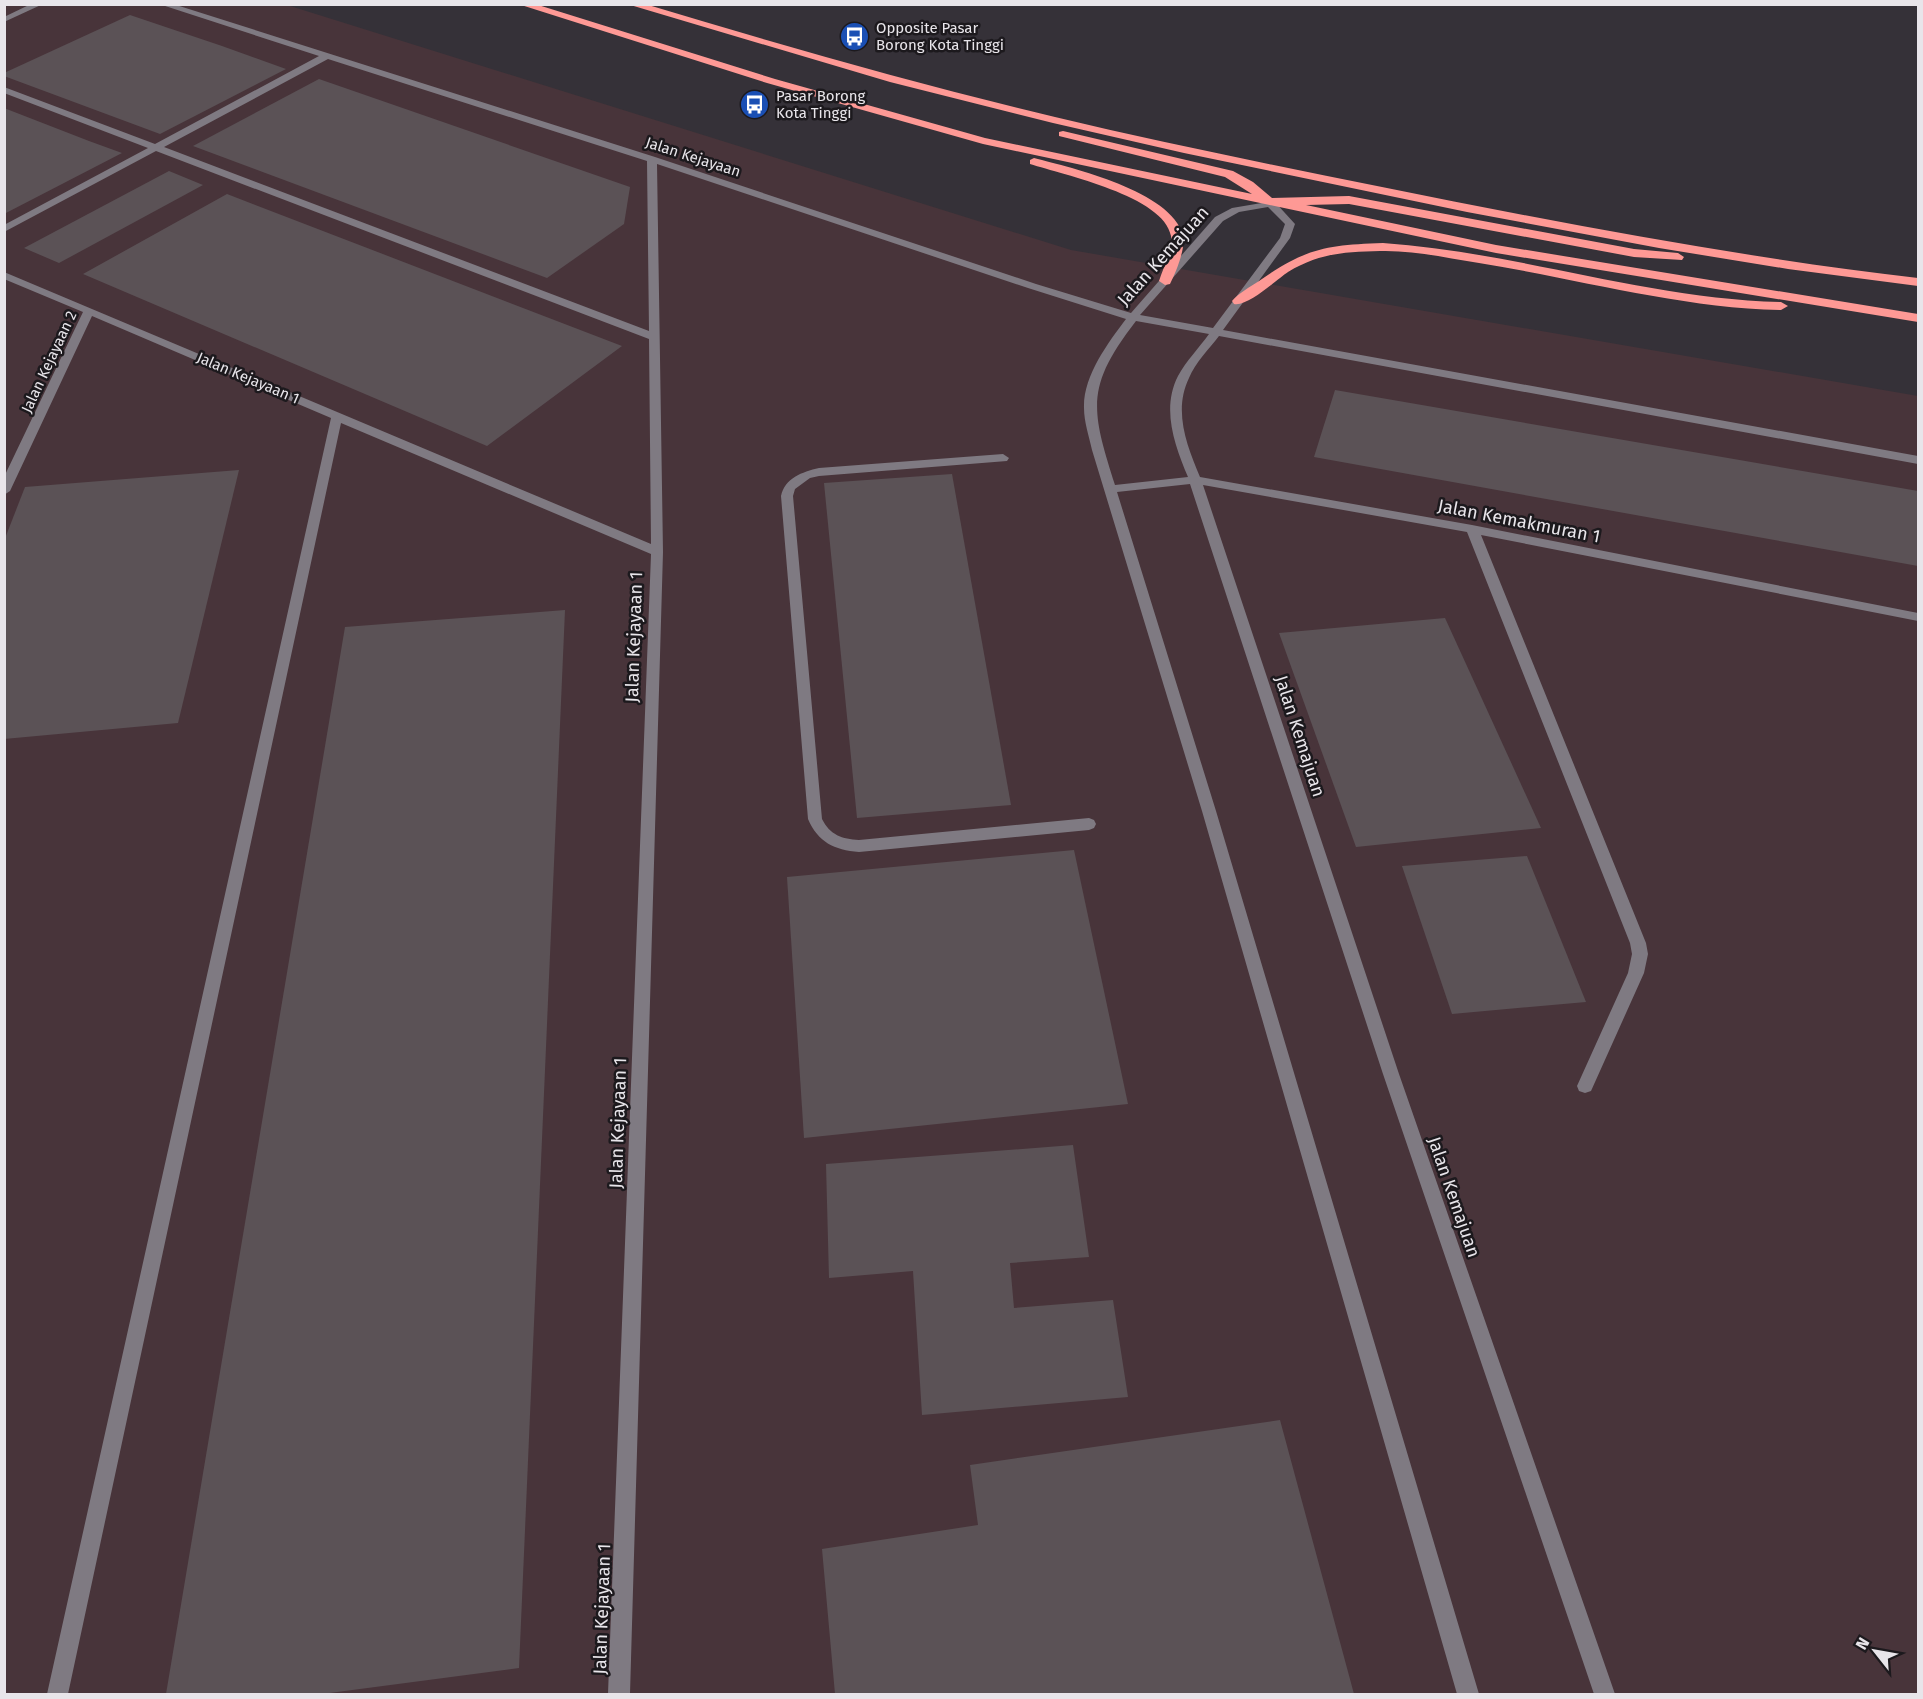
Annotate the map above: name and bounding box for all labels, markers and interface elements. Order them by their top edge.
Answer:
place label: Opposite Pasar Borong Kota Tinggi [876,19,1004,54]
bus stop icon: Opposite Pasar Borong Kota Tinggi [839,21,871,53]
place label: Pasar Borong Kota Tinggi [776,87,865,122]
bus stop icon: Pasar Borong Kota Tinggi [739,89,771,121]
street label: Jalan Kejayaan [643,133,743,181]
street label: Jalan Kemajuan [1113,202,1213,310]
street label: Jalan Kejayaan 2 [18,308,80,416]
street label: Jalan Kejayaan 1 [194,348,302,408]
street label: Jalan Kemakmuran 1 [1436,494,1602,548]
street label: Jalan Kejayaan 1 [621,571,647,703]
street label: Jalan Kemajuan [1270,672,1330,800]
street label: Jalan Kejayaan 1 [605,1057,631,1189]
street label: Jalan Kemajuan [1423,1134,1485,1260]
street label: Jalan Kejayaan 1 [589,1543,615,1675]
north arrow [1845,1621,1905,1681]
text: N [1852,1634,1873,1653]

